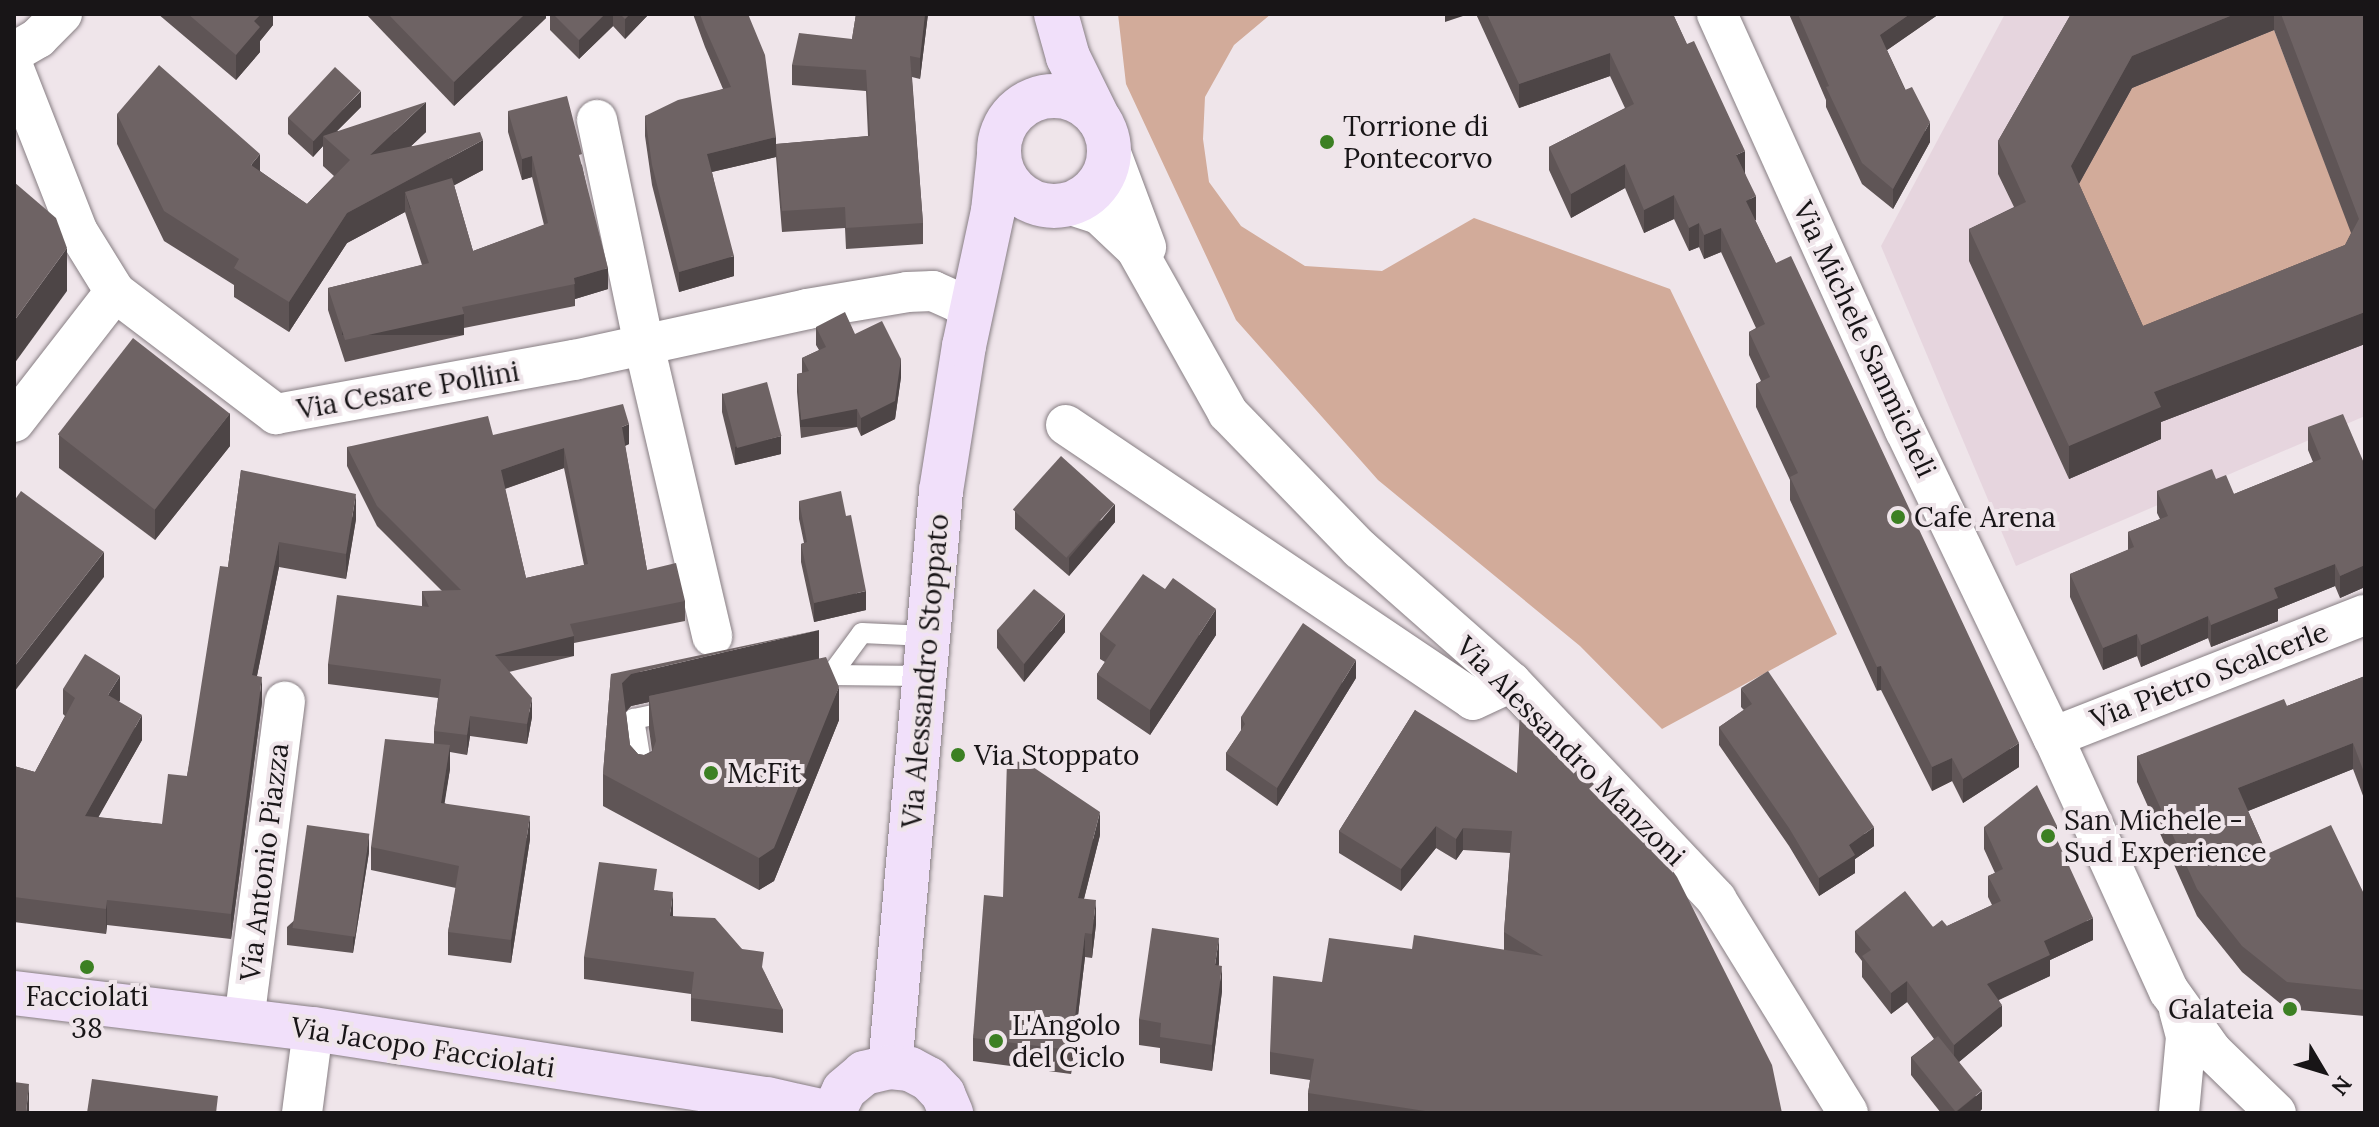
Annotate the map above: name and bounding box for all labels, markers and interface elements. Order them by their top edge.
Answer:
place label: Torrione di Pontecorvo [1343,109,1493,175]
marker: Torrione di Pontecorvo [1318,133,1336,151]
street label: Via Michele Sanmicheli [1786,196,1944,482]
street label: Via Cesare Pollini [294,354,522,426]
place label: Cafe Arena [1914,500,2056,534]
marker: Cafe Arena [1889,508,1907,526]
street label: Via Alessandro Stoppato [895,512,955,830]
street label: Via Pietro Scalcerle [2086,614,2332,736]
street label: Via Alessandro Manzoni [1449,629,1693,873]
place label: Via Stoppato [974,738,1139,772]
street label: Via Antonio Piazza [233,741,295,983]
marker: Via Stoppato [949,746,967,764]
place label: McFit [727,756,801,790]
marker: McFit [702,764,720,782]
place label: San Michele - Sud Experience [2064,803,2267,869]
marker: San Michele - Sud Experience [2039,827,2057,845]
marker: Facciolati 38 [78,958,96,976]
place label: Facciolati 38 [25,979,149,1045]
place label: Galateia [2168,992,2274,1026]
marker: Galateia [2281,1000,2299,1018]
place label: L'Angolo del Ciclo [1012,1008,1125,1074]
street label: Via Jacopo Facciolati [289,1010,557,1084]
north arrow [2283,1031,2363,1111]
marker: L'Angolo del Ciclo [987,1032,1005,1050]
text: N [2326,1070,2358,1101]

